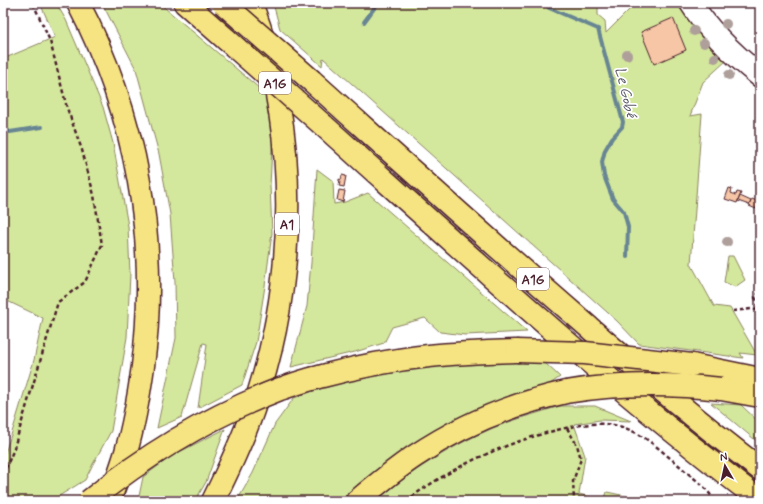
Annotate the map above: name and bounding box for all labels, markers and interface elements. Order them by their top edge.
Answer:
water label: Le Gobé [610,65,641,122]
road number: A1G [259,72,291,94]
road number: A1 [275,213,299,235]
road number: A1G [517,268,549,290]
north arrow [705,446,745,486]
text: N [719,450,728,465]

